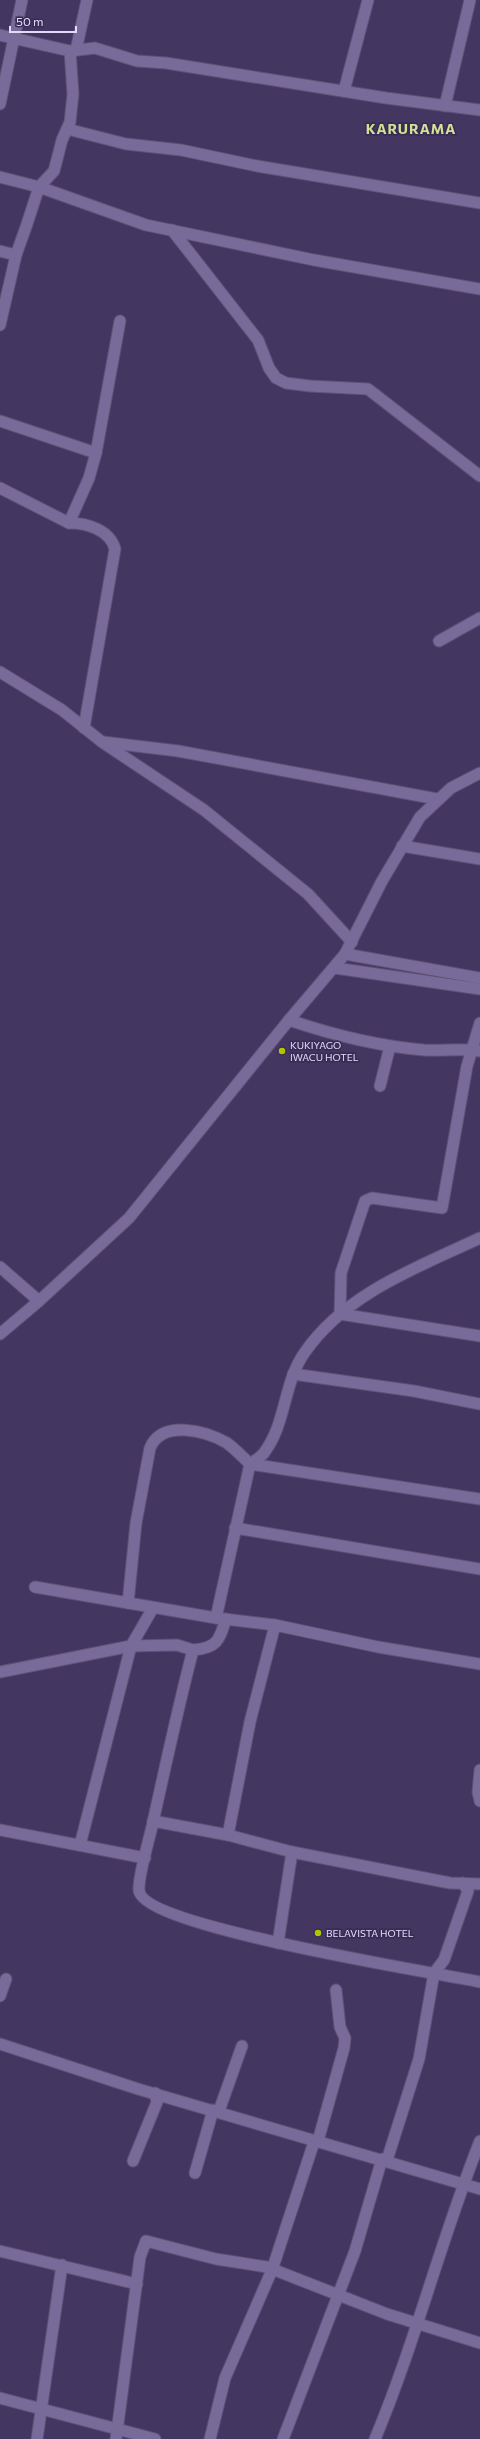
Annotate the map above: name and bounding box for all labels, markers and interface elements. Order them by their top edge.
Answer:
scale bar [10,8,76,34]
text: 50 m [16,14,44,28]
district label: KARURAMA [366,120,456,137]
place label: KUKIYAGO IWACU HOTEL [290,1039,359,1063]
marker: KUKIYAGO IWACU HOTEL [277,1046,287,1056]
place label: BELAVISTA HOTEL [326,1927,414,1939]
marker: BELAVISTA HOTEL [313,1928,323,1938]

